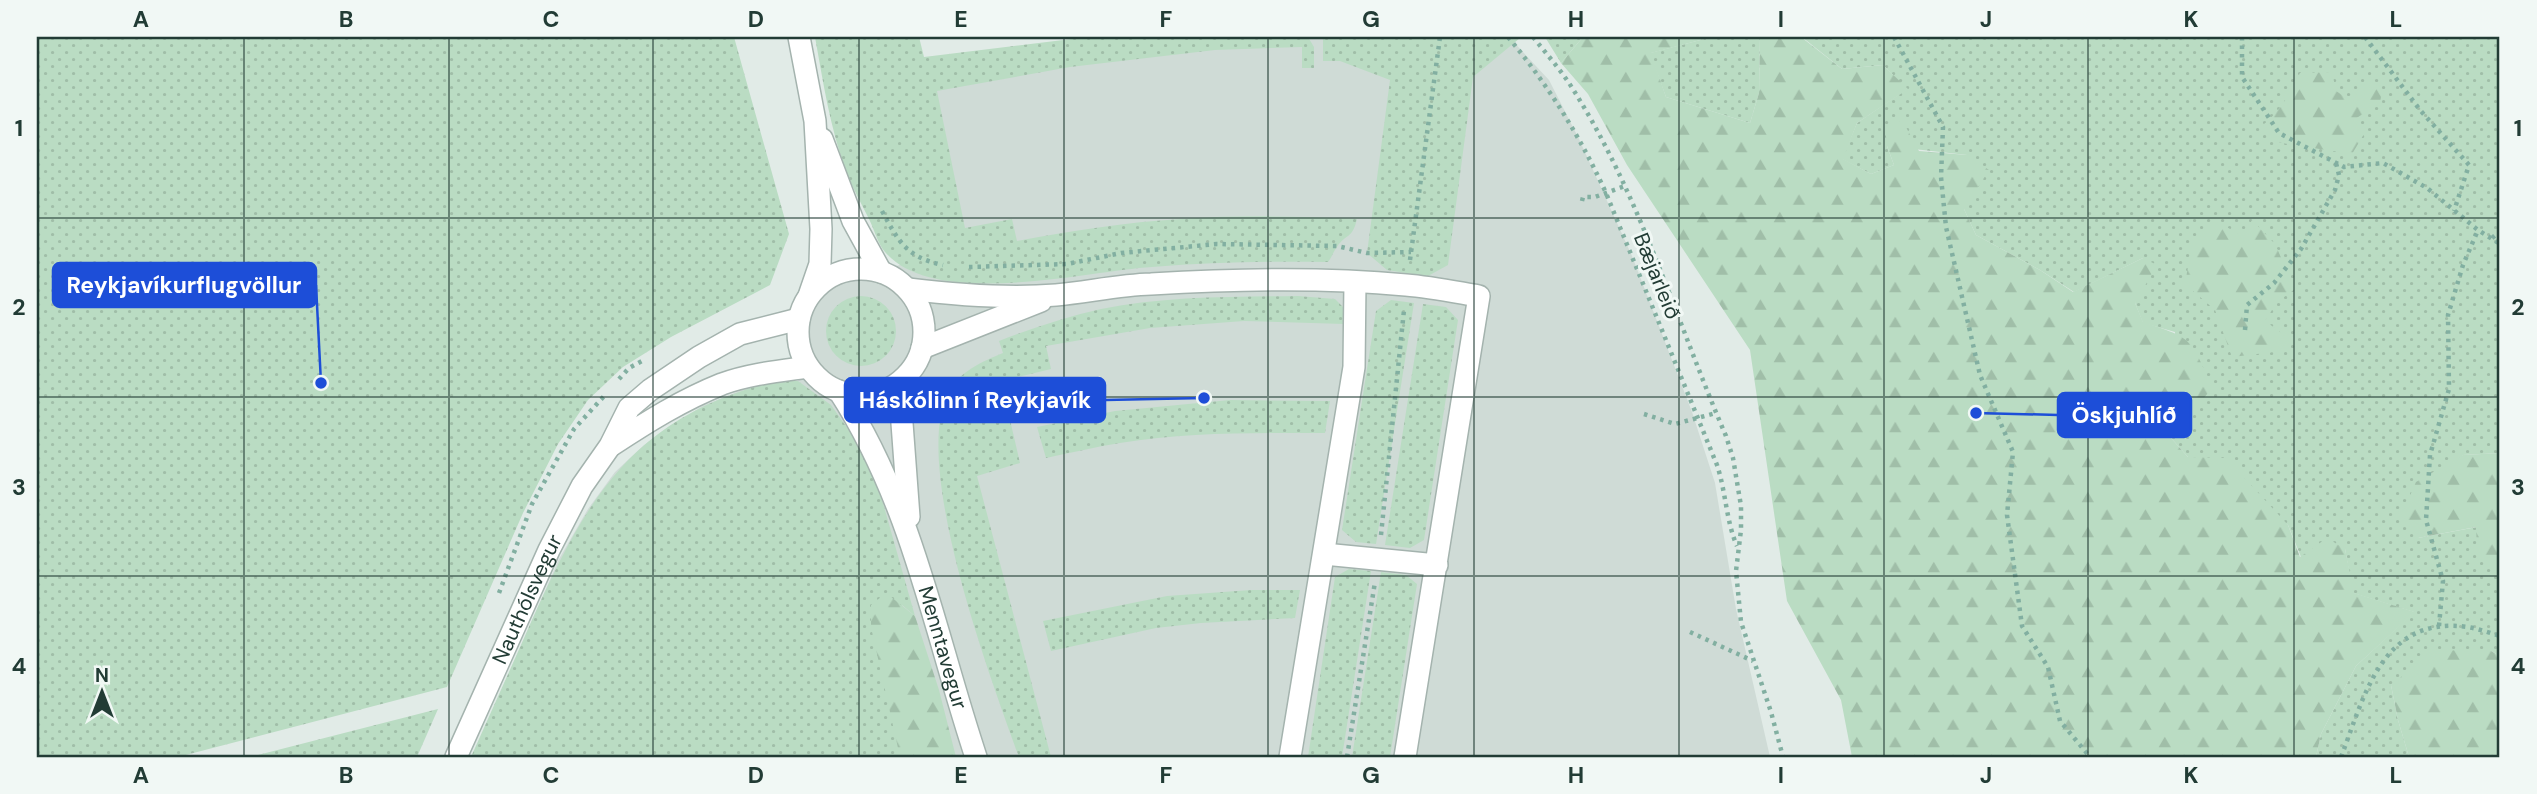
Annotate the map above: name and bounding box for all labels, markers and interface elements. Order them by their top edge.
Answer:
text: A [133,4,149,34]
text: B [339,4,353,34]
text: C [543,4,559,34]
text: D [748,4,764,34]
text: E [954,4,968,34]
text: F [1160,4,1173,34]
text: G [1362,4,1380,34]
text: H [1568,4,1584,34]
text: I [1778,4,1784,34]
text: J [1980,4,1992,34]
text: K [2183,4,2199,34]
text: L [2390,4,2402,34]
text: 1 [15,113,23,143]
text: 1 [2514,113,2522,143]
street label: Bæjarleið [1627,229,1687,323]
callout: Reykjavíkurflugvöllur [53,263,316,307]
text: Reykjavíkurflugvöllur [67,270,301,300]
text: 2 [12,292,26,322]
text: 2 [2511,292,2525,322]
callout: Háskólinn í Reykjavík [845,378,1105,422]
text: Háskólinn í Reykjavík [859,385,1091,415]
callout: Öskjuhlíð [2058,393,2191,437]
text: Öskjuhlíð [2071,400,2177,430]
text: 3 [12,472,26,502]
text: 3 [2511,472,2525,502]
street label: Nauthólsvegur [486,529,569,669]
street label: Menntavegur [912,583,974,713]
text: 4 [12,651,27,681]
text: 4 [2511,651,2526,681]
north arrow [66,658,136,728]
text: N [95,663,109,688]
text: A [133,760,149,790]
text: B [339,760,353,790]
text: C [543,760,559,790]
text: D [748,760,764,790]
text: E [954,760,968,790]
text: F [1160,760,1173,790]
text: G [1362,760,1380,790]
text: H [1568,760,1584,790]
text: I [1778,760,1784,790]
text: J [1980,760,1992,790]
text: K [2183,760,2199,790]
text: L [2390,760,2402,790]

